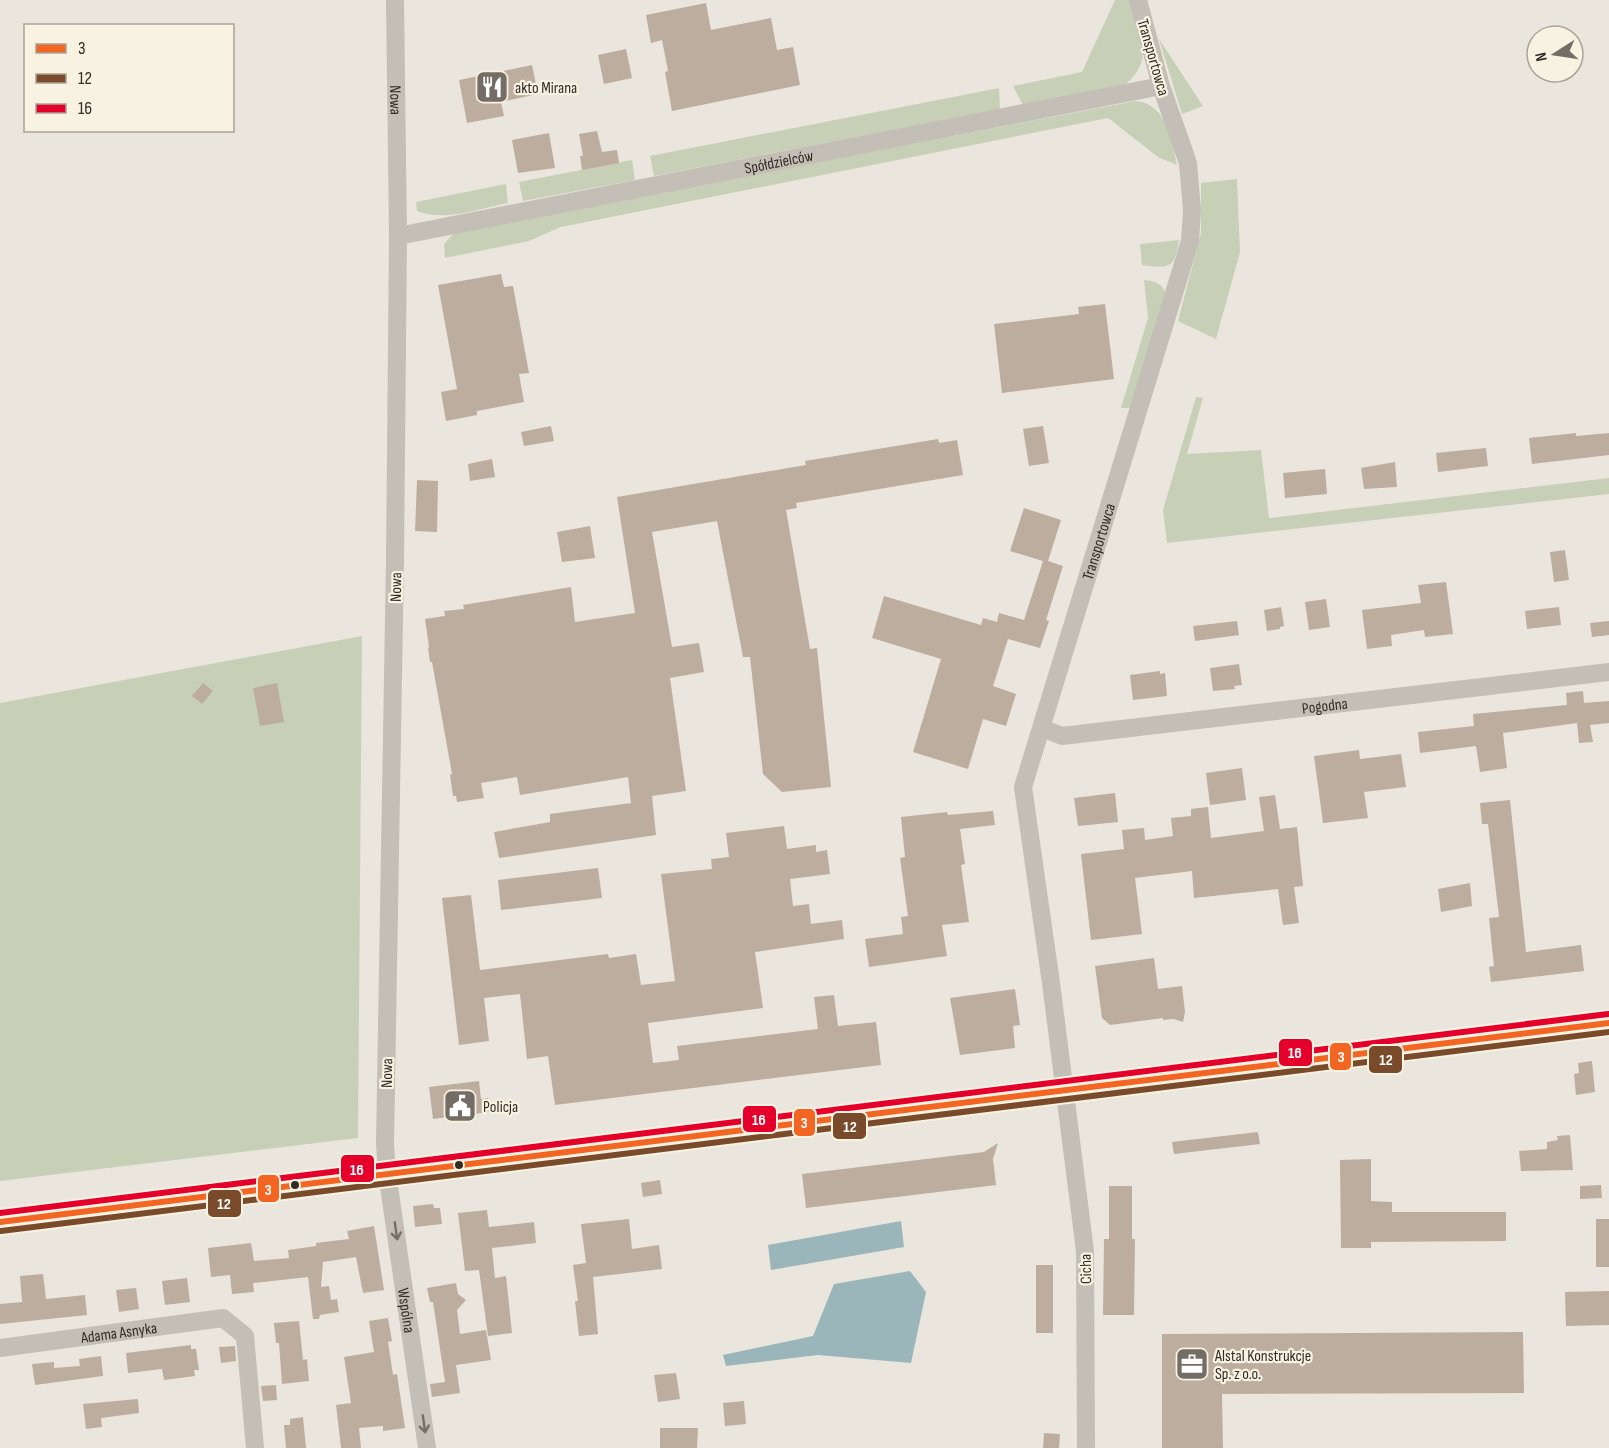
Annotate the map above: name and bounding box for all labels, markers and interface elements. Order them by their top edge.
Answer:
street label: Transportowca [1133,17,1173,98]
legend [24,24,234,132]
north arrow [1525,24,1585,84]
text: 3 [78,38,86,59]
text: N [1532,51,1552,63]
text: 12 [78,68,92,89]
restaurant icon: akto Mirana [474,69,510,105]
place label: akto Mirana [515,79,577,98]
street label: Nowa [385,85,404,115]
text: 16 [78,98,92,119]
street label: Spółdzielców [743,147,815,179]
street label: Transportowca [1079,501,1120,582]
street label: Nowa [387,572,406,602]
street label: Pogodna [1301,695,1349,719]
line badge: 16 [1278,1038,1313,1067]
line badge: 3 [1329,1042,1352,1071]
text: 16 [1288,1044,1302,1063]
line badge: 12 [1368,1045,1403,1074]
text: 3 [1337,1048,1345,1067]
text: 12 [1379,1051,1393,1070]
street label: Nowa [378,1058,397,1088]
public building icon: Policja [442,1088,478,1124]
place label: Policja [483,1098,518,1117]
line badge: 16 [742,1105,777,1133]
line badge: 3 [793,1108,816,1137]
text: 16 [752,1111,766,1130]
line badge: 12 [832,1112,867,1140]
text: 3 [800,1114,808,1133]
text: 12 [843,1118,857,1137]
line badge: 16 [340,1154,375,1183]
unlabelled marker [453,1159,465,1171]
text: 16 [350,1161,364,1180]
line badge: 3 [257,1174,280,1203]
unlabelled marker [289,1179,301,1191]
text: 3 [264,1181,272,1200]
line badge: 12 [207,1189,242,1218]
text: 12 [217,1195,231,1214]
one-way arrow [390,1221,401,1241]
street label: Cicha [1077,1254,1096,1284]
street label: Wspólna [393,1287,418,1334]
street label: Adama Asnyka [79,1319,158,1348]
office icon: Alstal Konstrukcje Sp. z o.o. [1174,1346,1210,1382]
place label: Alstal Konstrukcje Sp. z o.o. [1214,1347,1311,1384]
one-way arrow [418,1414,429,1434]

